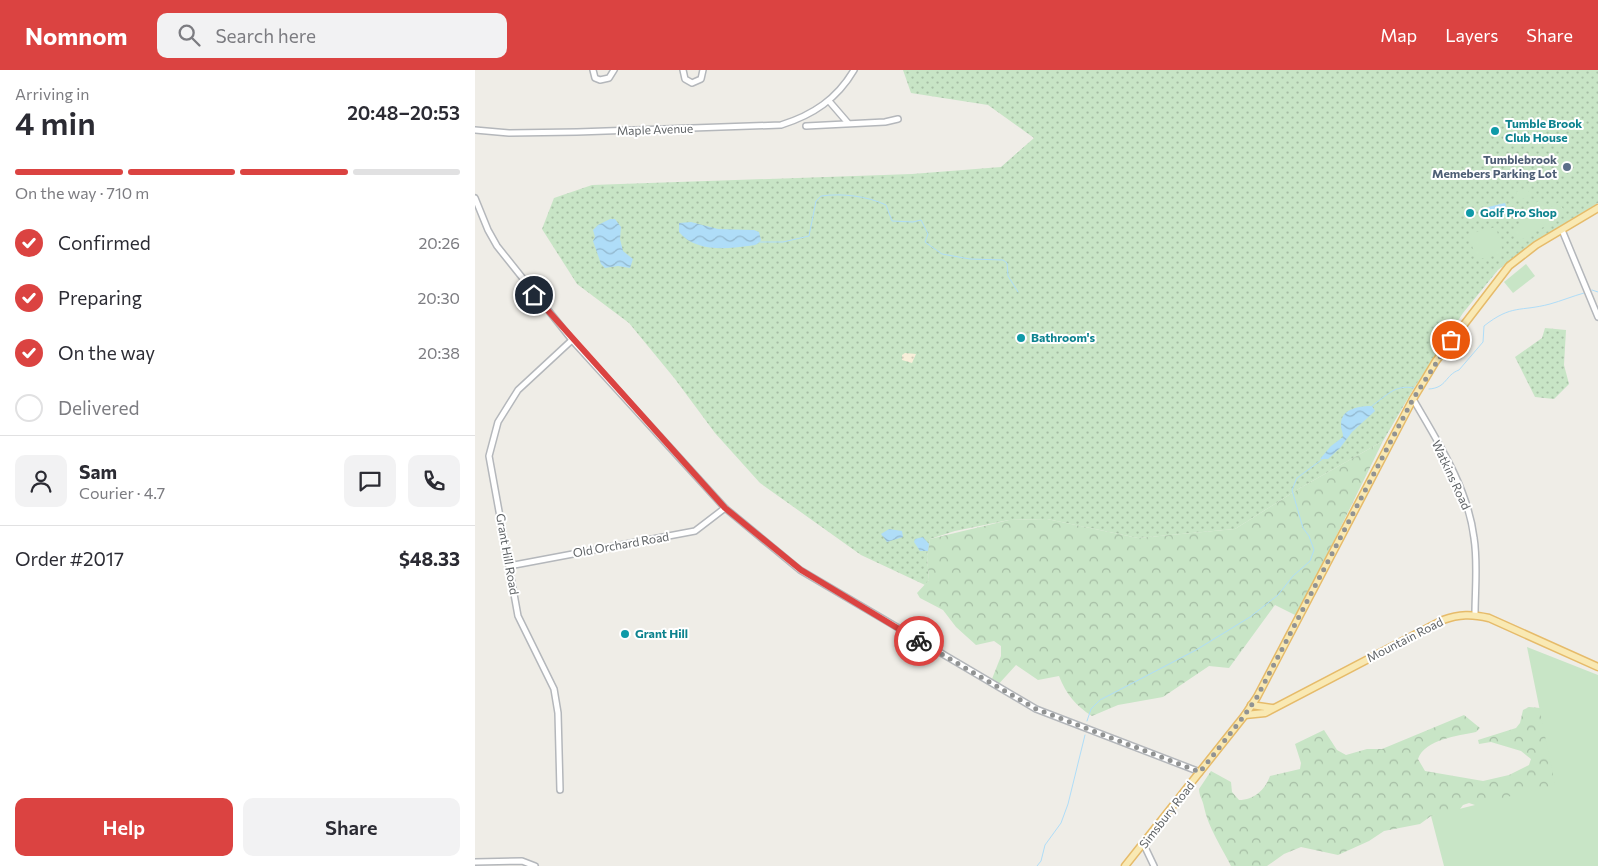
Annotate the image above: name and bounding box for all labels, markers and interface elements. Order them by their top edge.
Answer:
search box [157,13,507,58]
text: Nomnom [25,21,127,50]
icon: search [175,21,203,49]
text: Search here [215,24,316,47]
text: Map [1380,24,1417,46]
text: Layers [1445,24,1498,46]
text: Share [1526,24,1573,46]
text: Arriving in [15,84,89,103]
text: 20:48–20:53 [347,101,460,124]
text: 4 min [15,102,96,142]
place label: Tumble Brook Club House [1505,116,1582,144]
street label: Maple Avenue [617,121,693,137]
marker: Tumble Brook Club House [1489,125,1501,137]
place label: Tumblebrook Memebers Parking Lot [1432,152,1557,180]
marker: Tumblebrook Memebers Parking Lot [1561,161,1573,173]
text: On the way · 710 m [15,183,149,202]
place label: Golf Pro Shop [1480,205,1557,219]
marker: Golf Pro Shop [1464,207,1476,219]
icon: check [15,229,43,257]
text: Confirmed [58,231,151,254]
text: 20:26 [418,233,460,252]
pin [513,274,555,316]
icon: home [520,281,548,309]
icon: check [15,284,43,312]
text: Preparing [58,286,142,309]
text: 20:30 [417,288,460,307]
pin [1430,319,1472,361]
icon: bag [1437,326,1465,354]
place label: Bathroom's [1031,330,1096,344]
marker: Bathroom's [1015,332,1027,344]
icon: check [15,339,43,367]
text: On the way [58,341,155,364]
text: 20:38 [418,343,460,362]
text: Delivered [58,396,139,419]
street label: Watkins Road [1430,438,1474,512]
button: person [15,455,67,507]
button: chat [344,455,396,507]
button: phone [408,455,460,507]
text: Sam [79,460,117,483]
text: Courier · 4.7 [79,483,165,502]
street label: Grant Hill Road [494,512,522,596]
street label: Old Orchard Road [572,529,670,559]
text: Order #2017 [15,547,124,570]
text: $48.33 [399,547,460,570]
street label: Mountain Road [1364,614,1445,664]
courier [894,616,944,666]
place label: Grant Hill [635,626,688,640]
icon: bike [905,627,933,655]
marker: Grant Hill [619,628,631,640]
street label: Simsbury Road [1136,778,1197,851]
button: Help [15,798,233,856]
button: Share [243,798,460,856]

